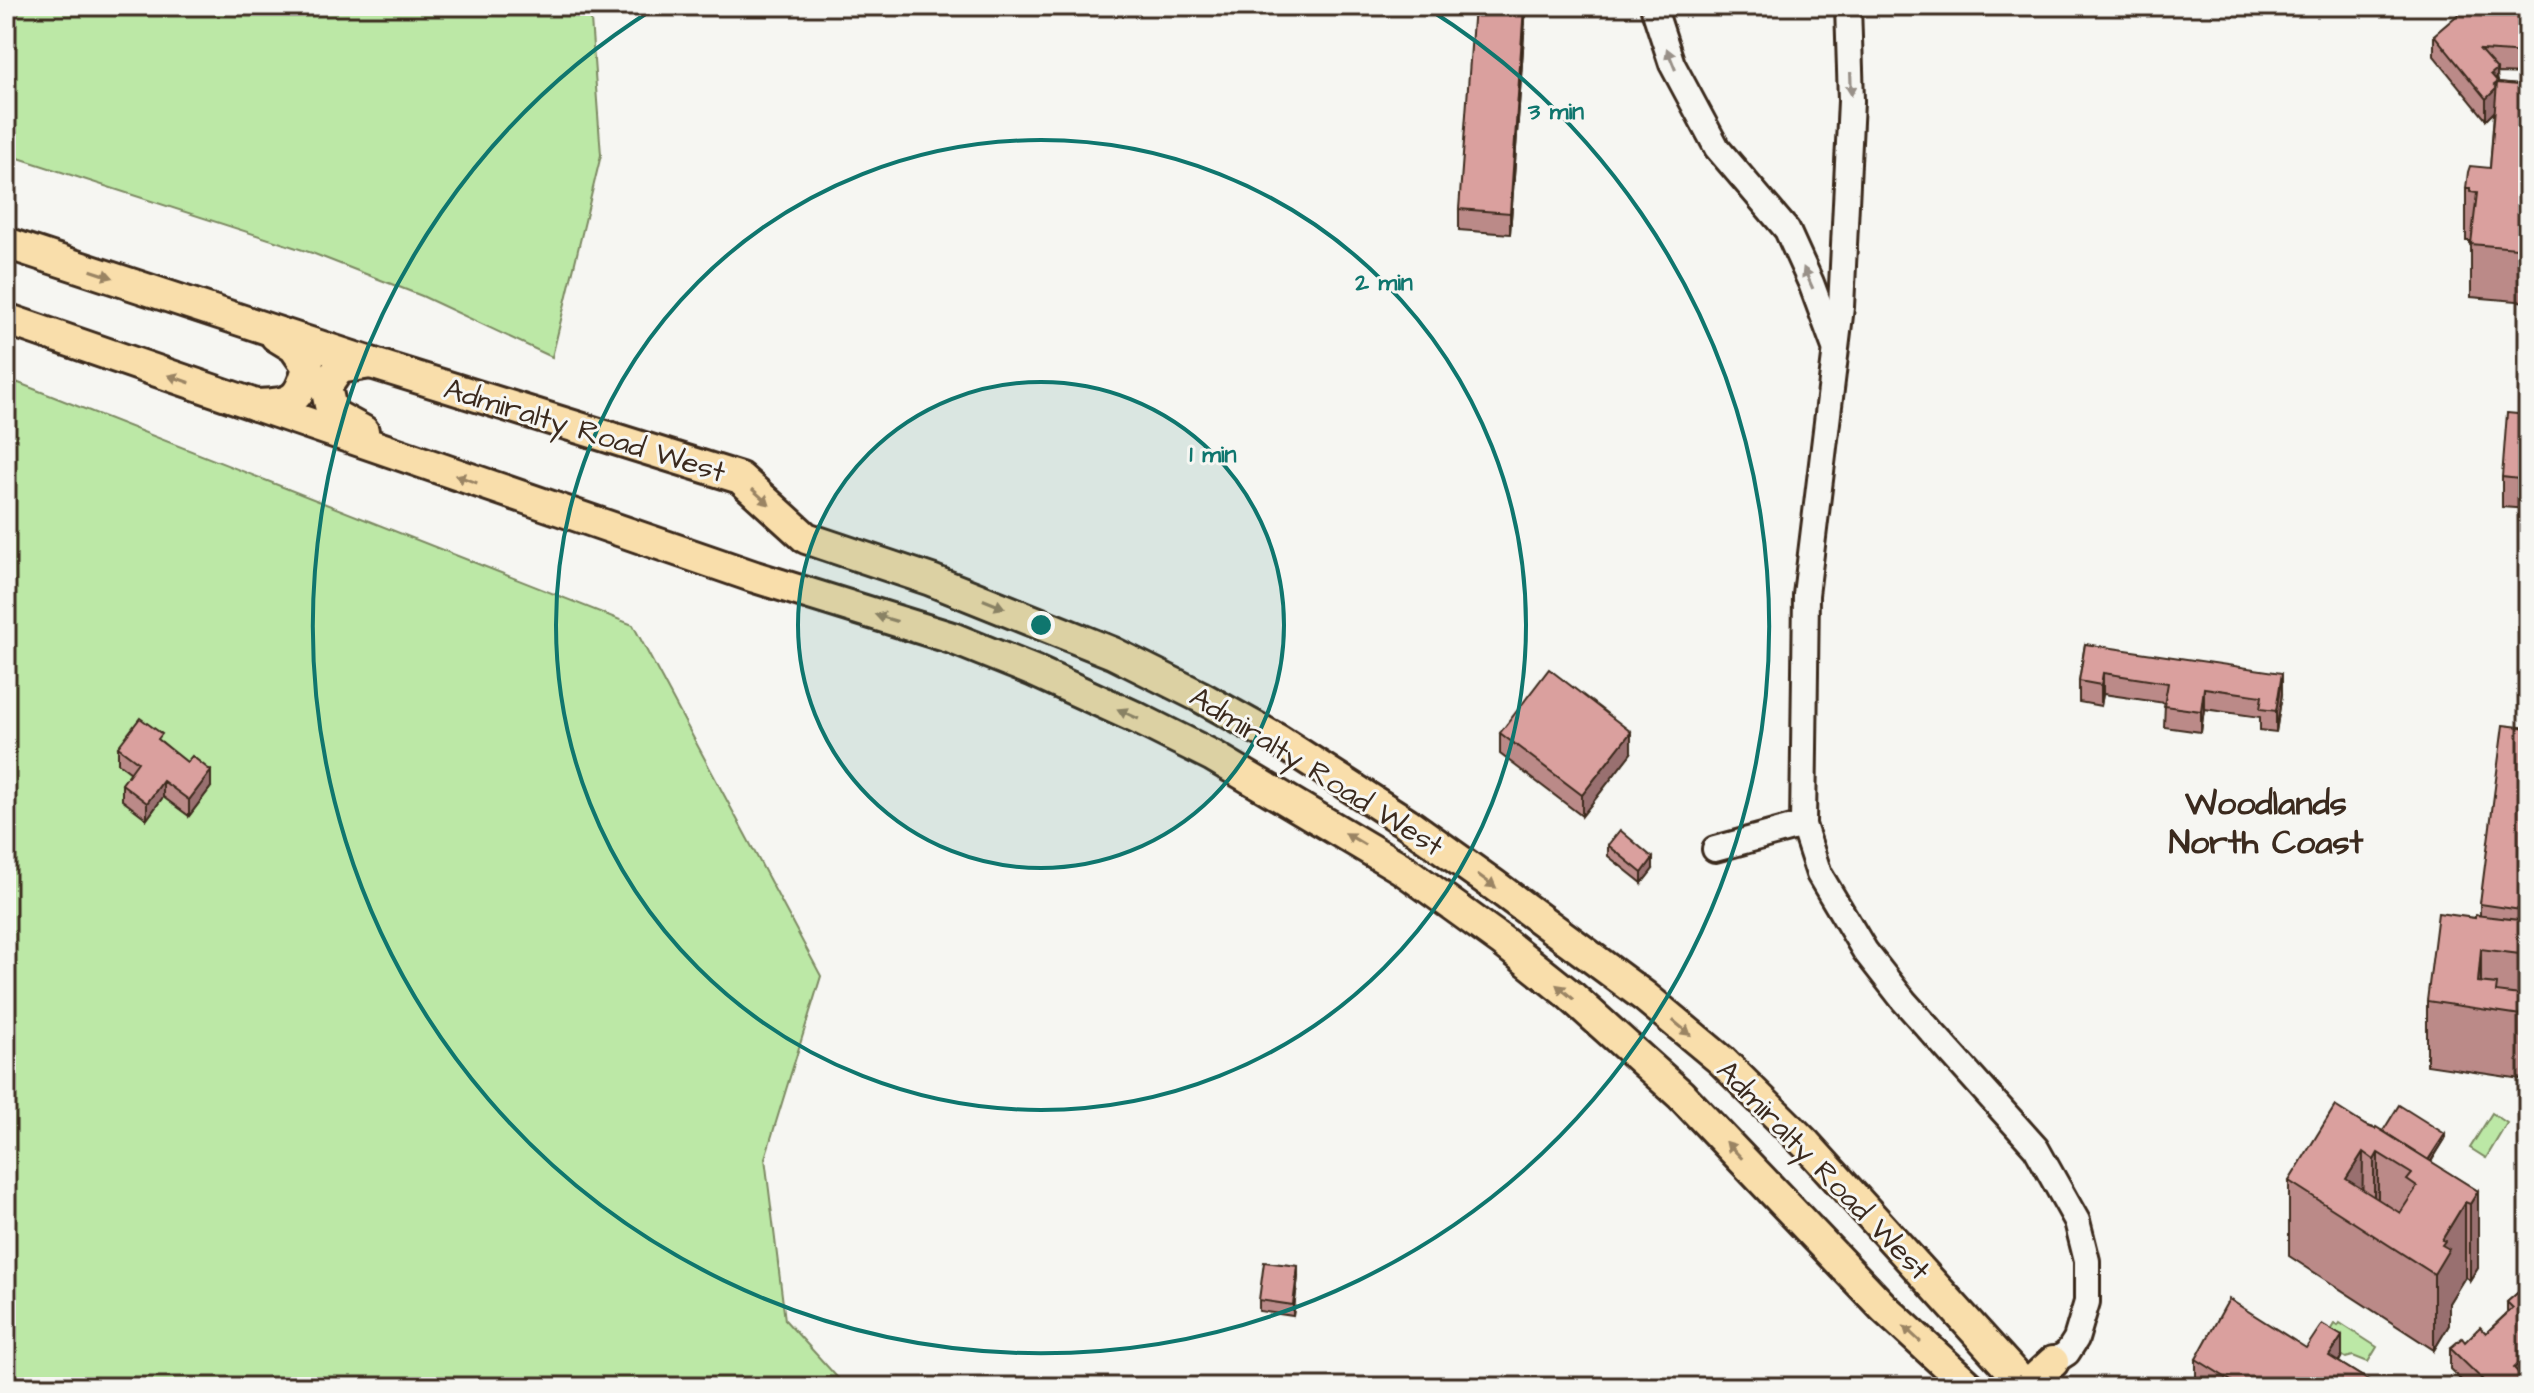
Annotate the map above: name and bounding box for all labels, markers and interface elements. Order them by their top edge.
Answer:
one-way arrow [1665,47,1678,71]
one-way arrow [1844,72,1857,97]
text: 3 min [1527,95,1584,129]
text: 2 min [1354,266,1413,300]
one-way arrow [1802,266,1815,290]
one-way arrow [90,269,114,281]
street label: Admiralty Road West [439,368,731,495]
one-way arrow [166,373,190,385]
text: 1 min [1190,438,1237,472]
one-way arrow [453,472,477,484]
one-way arrow [750,488,770,505]
one-way arrow [982,598,1006,611]
one-way arrow [874,611,898,623]
centre of rings [1027,611,1055,639]
street label: Admiralty Road West [1181,677,1451,868]
one-way arrow [1116,707,1139,720]
district label: Woodlands North Coast [2169,780,2364,867]
one-way arrow [1344,832,1366,846]
one-way arrow [1477,873,1498,888]
one-way arrow [1556,984,1576,1001]
one-way arrow [1672,1019,1692,1036]
street label: Admiralty Road West [1706,1051,1940,1291]
one-way arrow [1725,1141,1743,1160]
one-way arrow [1903,1326,1922,1344]

